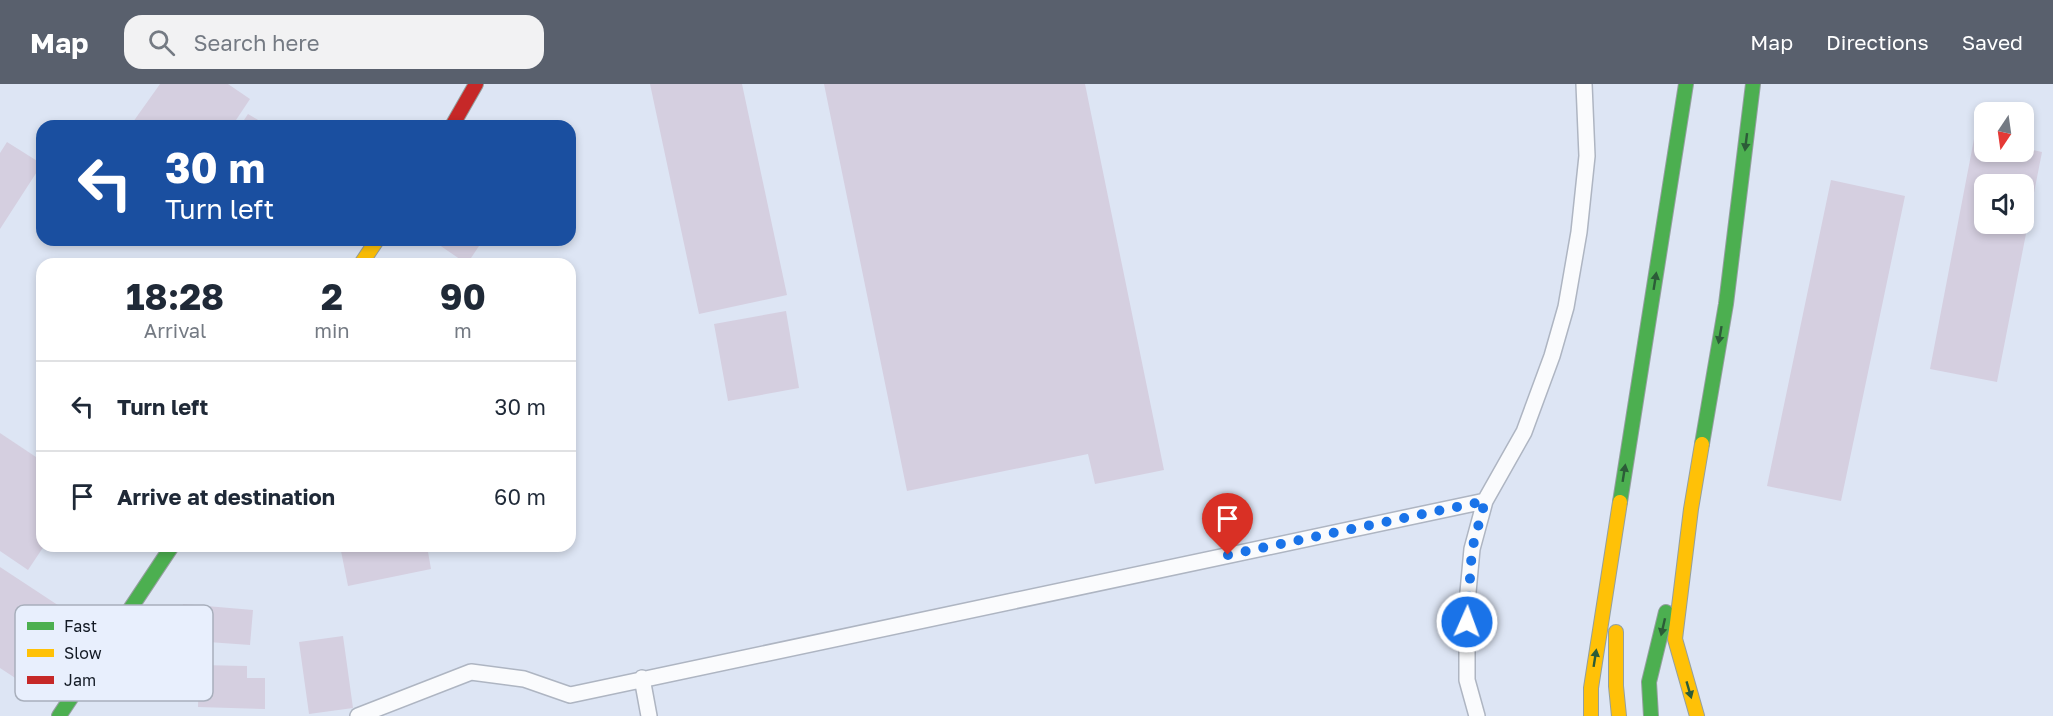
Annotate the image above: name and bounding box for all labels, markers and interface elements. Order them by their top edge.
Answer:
search box [124,15,544,69]
text: Map [30,26,88,59]
icon: search [145,26,178,59]
text: Search here [193,29,319,56]
text: Map [1750,29,1793,55]
text: Directions [1826,29,1929,55]
text: Saved [1962,29,2023,55]
north arrow [1974,102,2034,162]
map controls [1974,102,2034,234]
one-way arrow [1741,133,1751,152]
text: 30 m [165,142,265,192]
icon: left [66,144,144,222]
button: sound [1974,174,2034,234]
text: Turn left [165,193,274,225]
one-way arrow [1650,271,1659,290]
text: 18:28 [126,275,224,318]
text: 2 [321,275,343,318]
text: 90 [440,275,486,318]
text: Arrival [144,318,206,342]
text: min [314,318,350,342]
text: m [454,318,472,342]
one-way arrow [1716,326,1725,345]
icon: left [66,390,99,423]
text: Turn left [117,393,208,420]
text: 30 m [495,393,546,420]
one-way arrow [1620,464,1629,483]
icon: arrive [66,480,99,513]
text: Arrive at destination [117,483,335,510]
text: 60 m [494,483,546,510]
pin [1202,493,1253,555]
icon: arrive [1211,502,1244,535]
position arrow [1435,590,1499,654]
legend [15,605,213,701]
text: Fast [64,616,97,636]
one-way arrow [1657,618,1667,636]
text: Slow [64,643,102,663]
one-way arrow [1591,648,1600,667]
text: Jam [64,670,96,690]
one-way arrow [1685,681,1694,699]

